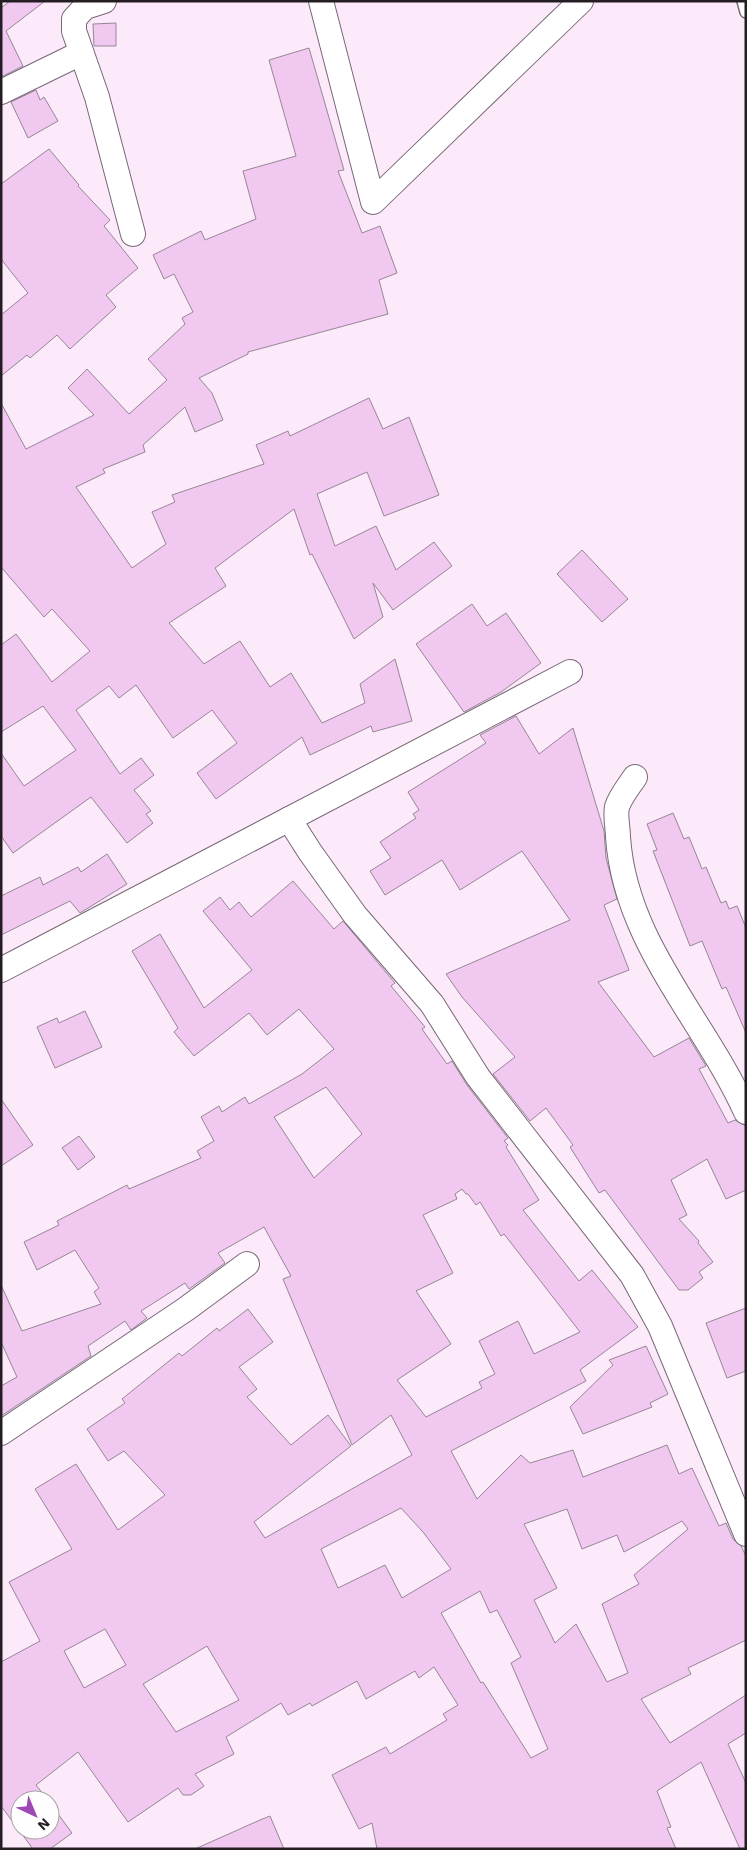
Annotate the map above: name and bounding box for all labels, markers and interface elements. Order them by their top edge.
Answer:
north arrow [10,1790,60,1840]
text: N [35,1815,53,1834]

